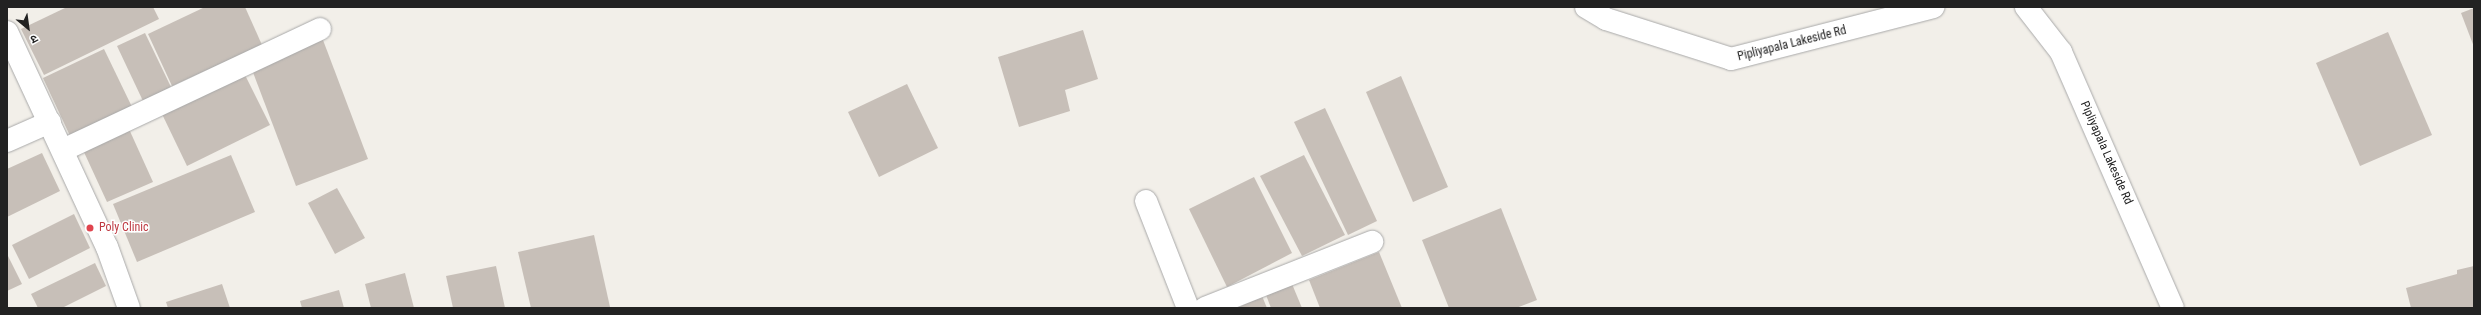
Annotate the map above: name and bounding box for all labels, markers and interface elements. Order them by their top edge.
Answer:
north arrow [8,8,48,48]
street label: Pipliyapala Lakeside Rd [1736,24,1848,64]
text: उ [28,32,40,46]
street label: Pipliyapala Lakeside Rd [2077,99,2135,207]
place label: Poly Clinic [99,221,149,235]
marker: Poly Clinic [84,222,96,234]

